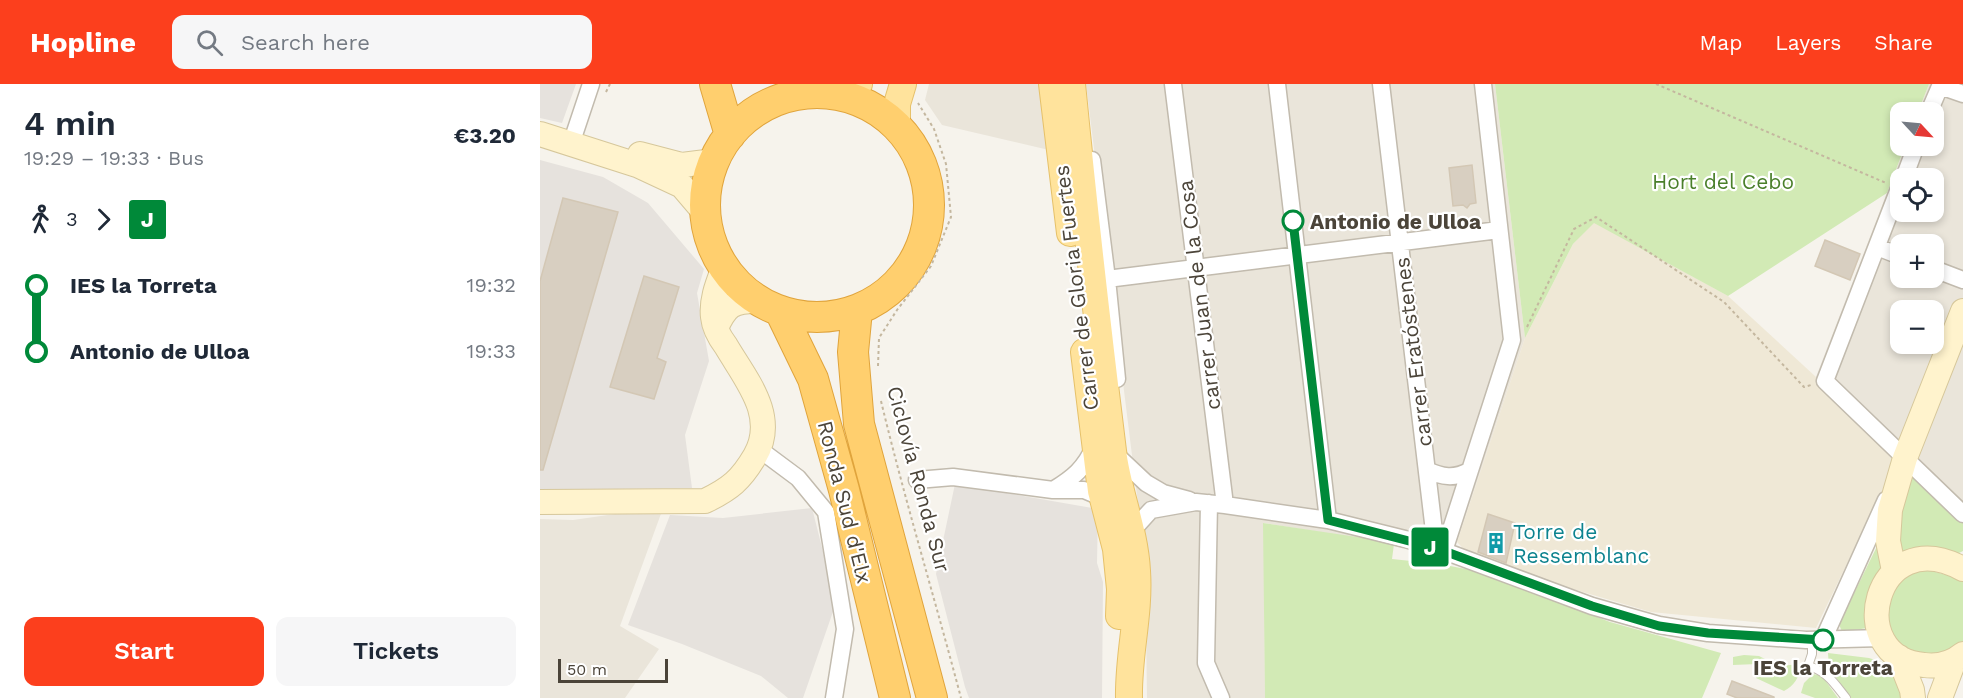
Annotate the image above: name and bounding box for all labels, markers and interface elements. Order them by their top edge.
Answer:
search box [172,15,592,69]
text: Hopline [30,26,136,59]
icon: search [193,26,226,59]
text: Search here [241,30,370,55]
text: Map [1699,30,1742,55]
text: Layers [1775,30,1841,55]
text: Share [1874,30,1933,55]
north arrow [1890,102,1944,156]
map controls [1890,102,1944,354]
text: 4 min [24,104,116,143]
text: €3.20 [454,123,516,148]
text: 19:29 – 19:33 · Bus [24,146,204,170]
street label: Carrer de Gloria Fuertes [1049,164,1103,412]
button: locate [1890,168,1944,222]
park label: Hort del Cebo [1652,169,1794,194]
street label: carrer Juan de la Cosa [1172,179,1226,411]
icon: walk [24,203,57,236]
icon: forward [87,203,120,236]
text: 3 [66,207,78,231]
text: J [141,207,154,232]
place label: Antonio de Ulloa [1310,209,1482,234]
marker: Antonio de Ulloa [1282,210,1304,232]
button: + [1890,234,1944,288]
street label: carrer Eratóstenes [1389,256,1437,448]
text: IES la Torreta [70,273,217,298]
text: 19:32 [467,273,516,297]
button: − [1890,300,1944,354]
text: Antonio de Ulloa [70,339,249,364]
text: 19:33 [467,339,516,363]
street label: Ciclovía Ronda Sur [882,383,956,575]
street label: Ronda Sud d'Elx [813,418,877,586]
place label: Torre de Ressemblanc [1513,519,1649,568]
line badge: J [1410,528,1450,566]
building icon: Torre de Ressemblanc [1484,531,1508,555]
text: J [1424,535,1436,560]
button: Start [24,617,264,686]
button: Tickets [276,617,516,686]
marker: IES la Torreta [1812,629,1834,651]
place label: IES la Torreta [1753,655,1894,680]
scale bar [558,656,668,684]
text: 50 m [567,660,607,679]

